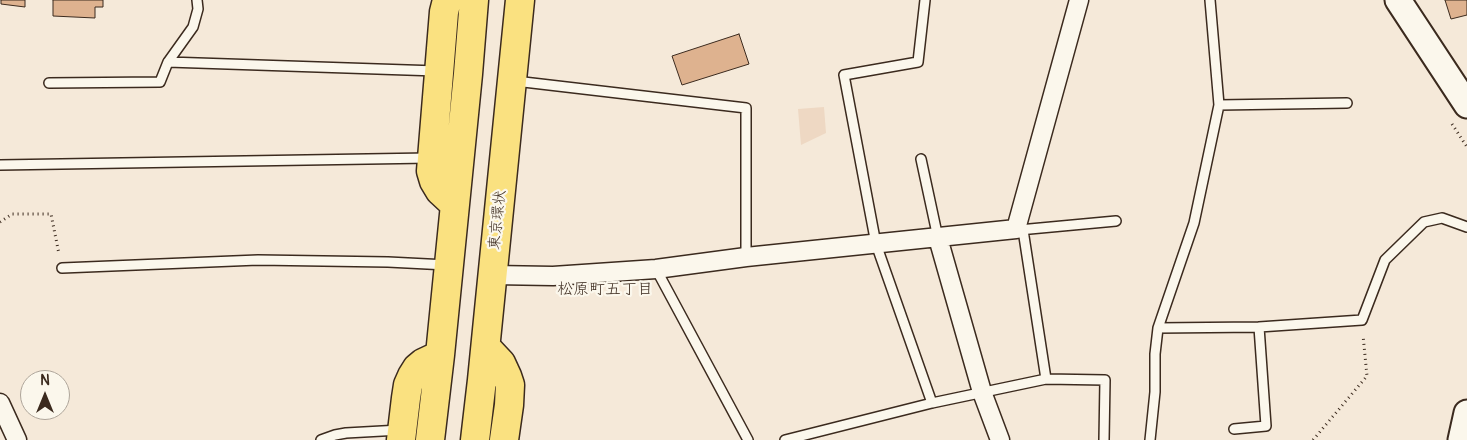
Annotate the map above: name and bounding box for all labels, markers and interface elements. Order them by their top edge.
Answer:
street label: 東京環状 [486,189,510,251]
district label: 松原町五丁目 [557,280,653,300]
north arrow [20,370,70,420]
text: N [40,372,50,389]

